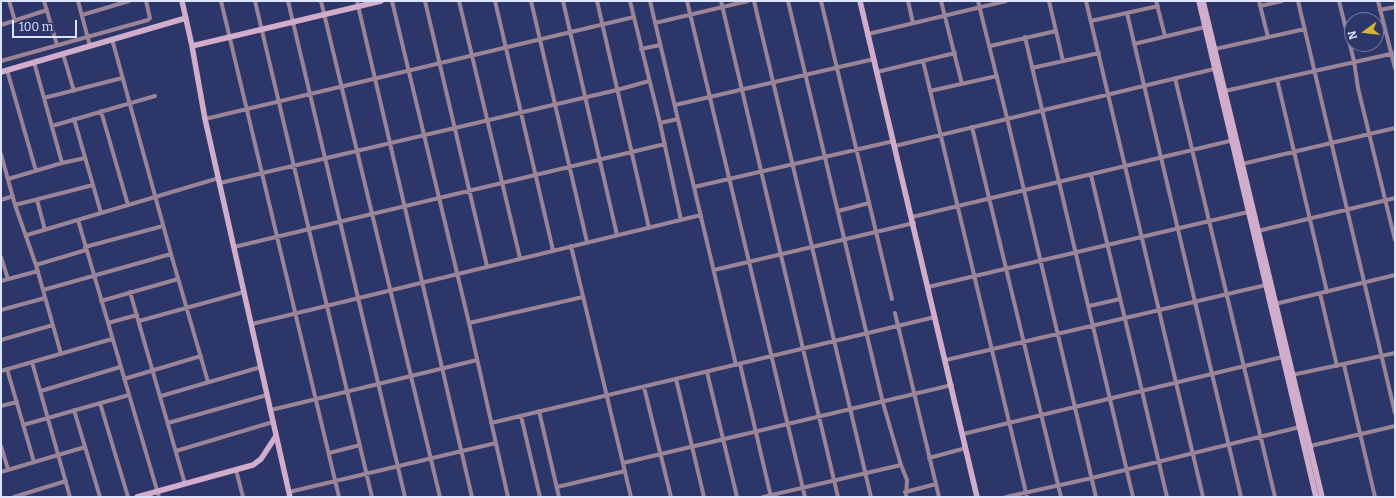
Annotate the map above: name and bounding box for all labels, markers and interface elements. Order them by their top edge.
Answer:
scale bar [14,12,79,38]
north arrow [1344,12,1384,52]
text: 100 m [19,20,53,34]
text: N [1346,29,1360,41]

